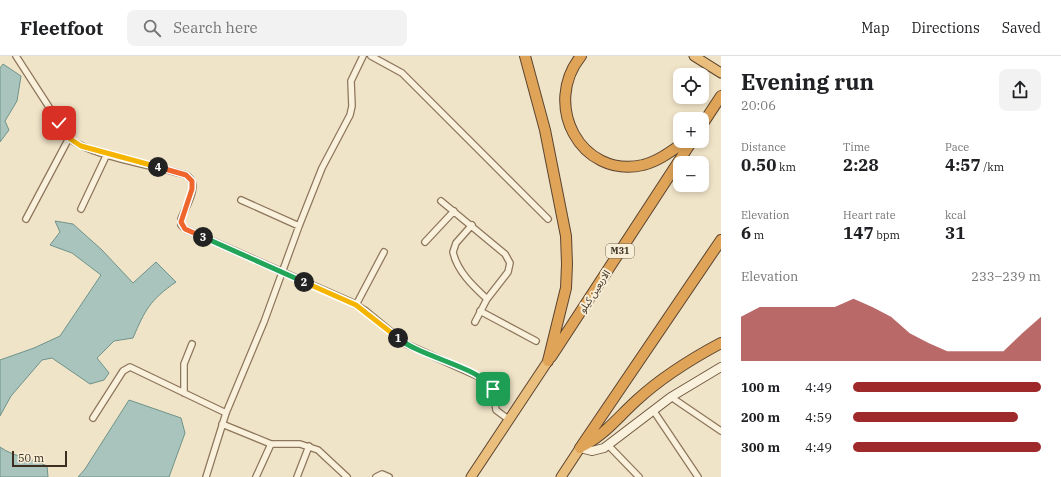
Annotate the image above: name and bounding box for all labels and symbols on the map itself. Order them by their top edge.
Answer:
pin [42,106,76,140]
pin: 4 [148,157,168,177]
pin: 3 [193,227,213,247]
road number: M31 [606,244,634,258]
street label: الاربعين كيلو [576,267,613,315]
pin: 2 [294,272,314,292]
pin: 1 [388,328,408,348]
pin [476,372,510,406]
scale bar [12,449,67,468]

